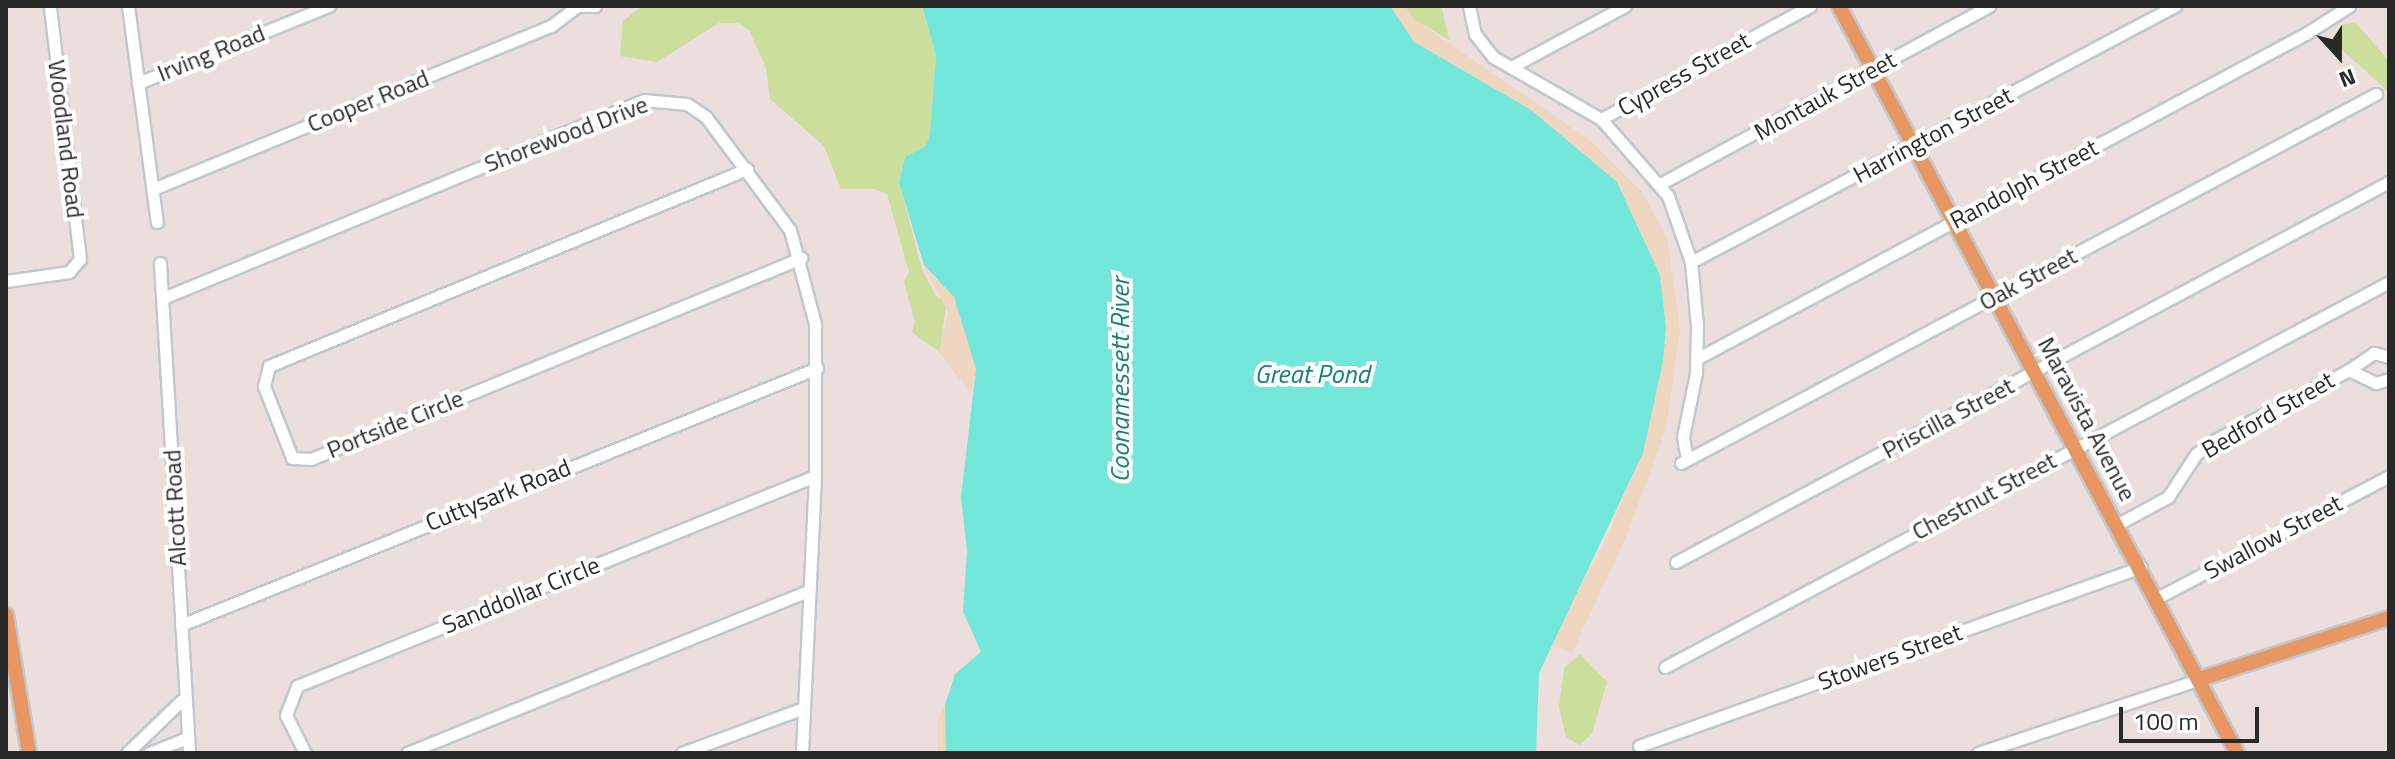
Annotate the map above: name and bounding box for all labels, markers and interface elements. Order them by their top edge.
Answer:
north arrow [2299,16,2379,96]
street label: Irving Road [153,18,269,88]
street label: Cypress Street [1613,26,1755,122]
street label: Montauk Street [1749,45,1901,147]
street label: Woodland Road [42,58,90,220]
text: N [2334,60,2361,97]
street label: Cooper Road [303,64,433,138]
street label: Harrington Street [1848,81,2018,189]
street label: Shorewood Drive [480,90,652,178]
street label: Randolph Street [1945,133,2103,235]
street label: Oak Street [1974,241,2082,317]
water label: Coonamessett River [1104,278,1136,482]
street label: Maravista Avenue [2032,332,2142,506]
water label: Great Pond [1255,358,1369,390]
street label: Bedford Street [2197,366,2339,464]
street label: Priscilla Street [1877,371,2019,465]
street label: Portside Circle [323,384,467,464]
street label: Chestnut Street [1907,446,2061,546]
street label: Alcott Road [158,449,192,567]
street label: Cuttysark Road [421,453,575,537]
street label: Swallow Street [2199,489,2347,585]
street label: Sanddollar Circle [438,550,604,640]
street label: Stowers Street [1814,618,1966,696]
scale bar [2123,691,2263,741]
text: 100 m [2133,703,2199,739]

